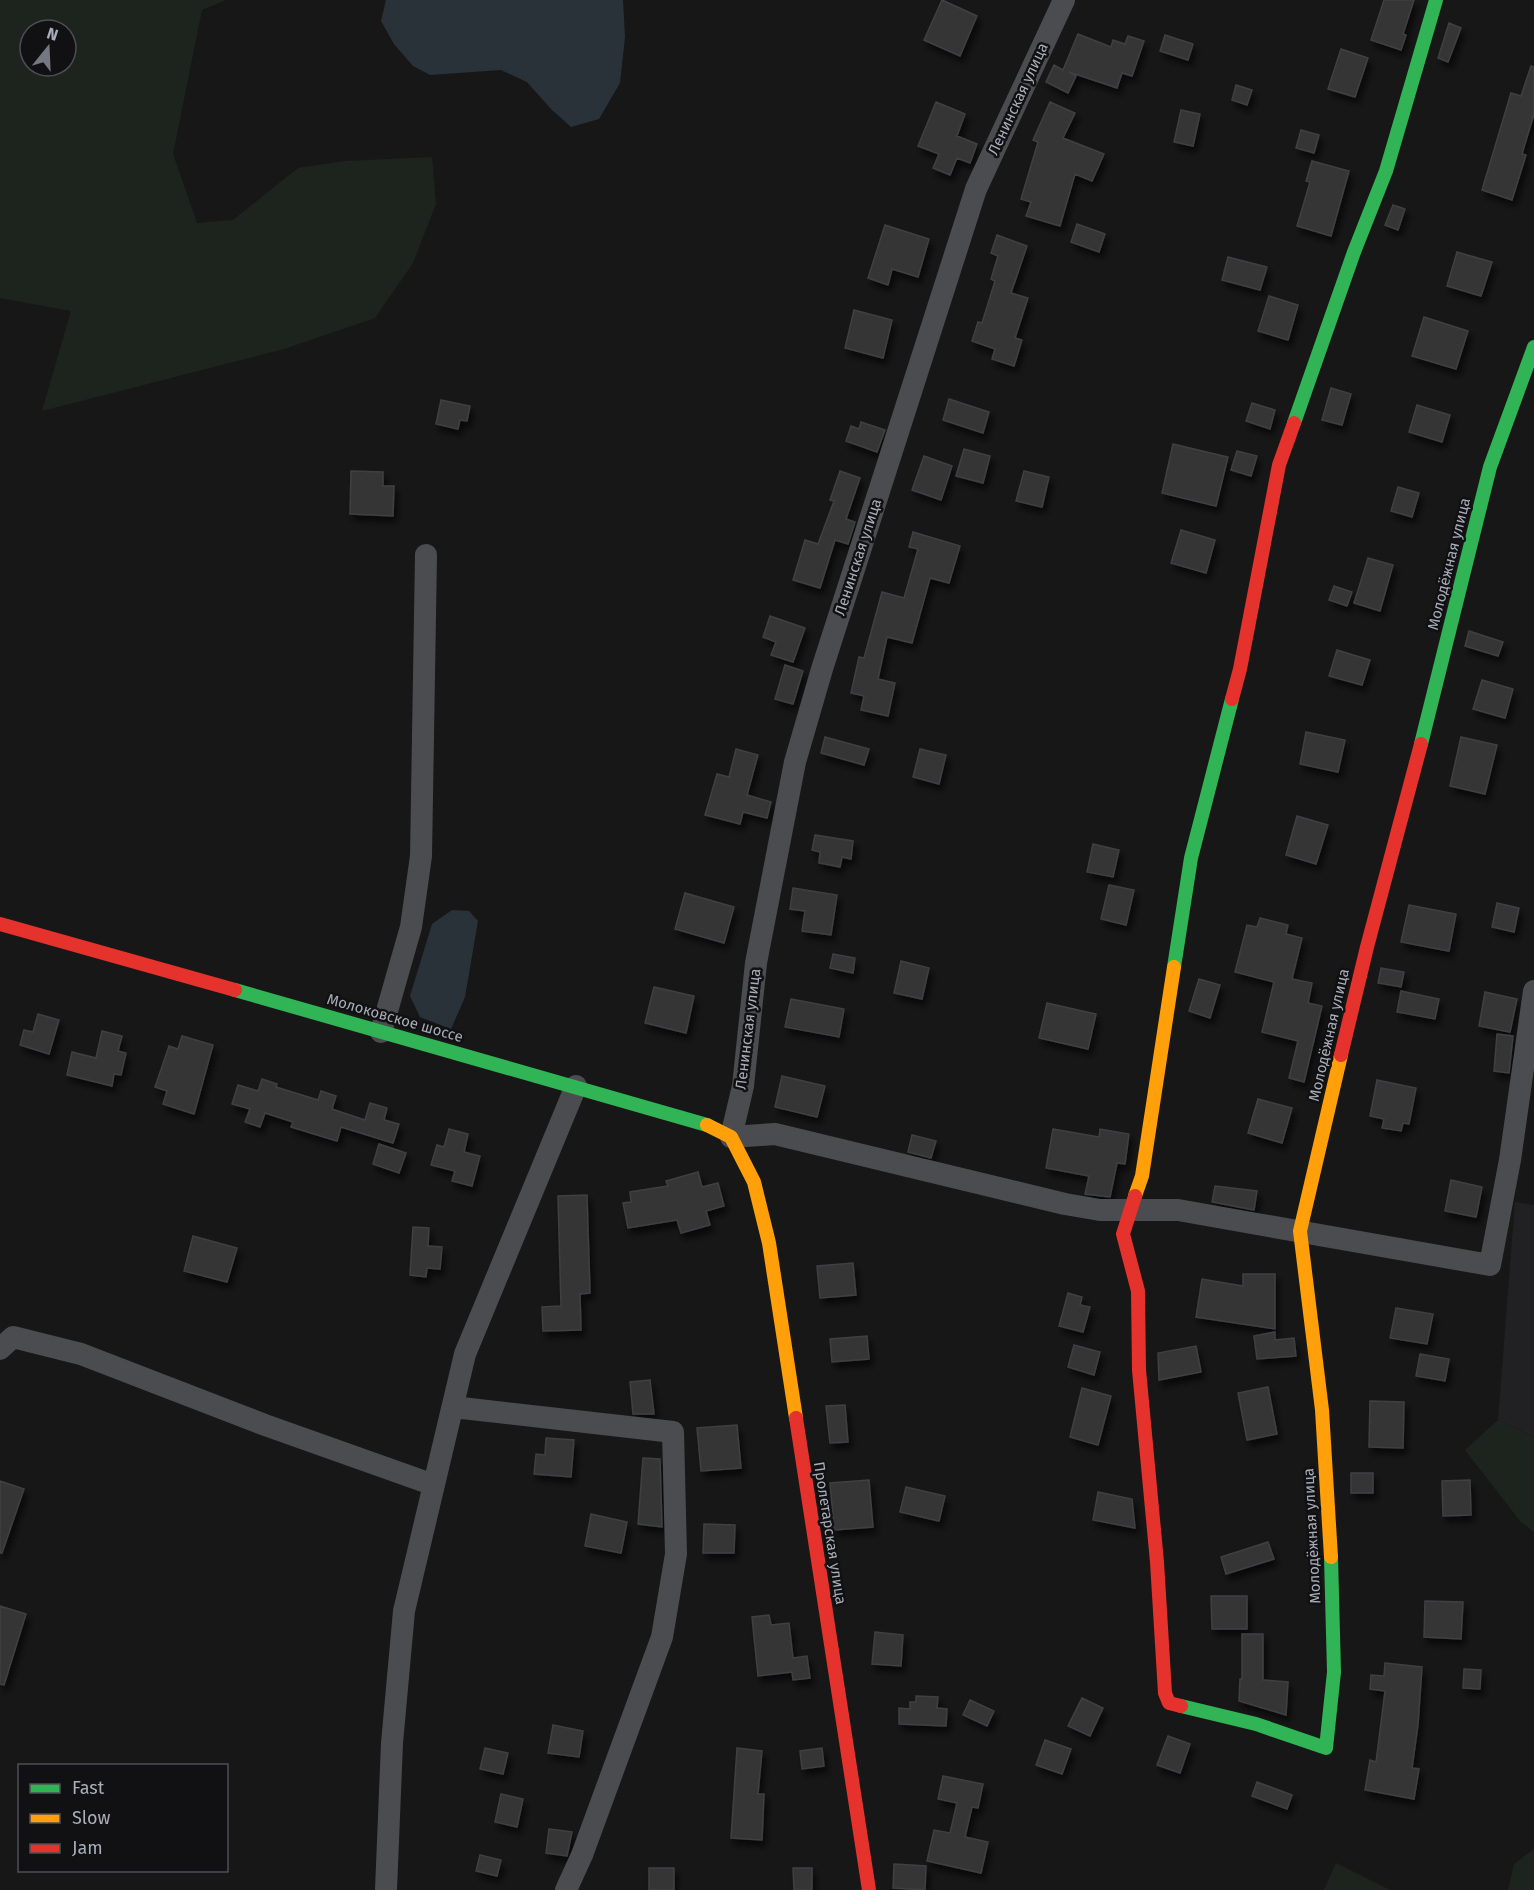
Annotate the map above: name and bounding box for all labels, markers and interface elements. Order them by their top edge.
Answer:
north arrow [18,18,78,78]
text: N [45,24,60,45]
street label: Ленинская улица [984,40,1052,158]
street label: Ленинская улица [831,496,885,618]
street label: Молодёжная улица [1424,496,1474,632]
street label: Ленинская улица [732,967,764,1091]
street label: Молодёжная улица [1305,967,1353,1103]
street label: Молоковское шоссе [325,990,465,1046]
street label: Пролетарская улица [810,1460,850,1606]
street label: Молодёжная улица [1299,1468,1325,1604]
legend [18,1764,228,1872]
text: Fast [72,1777,105,1799]
text: Slow [72,1807,111,1829]
text: Jam [72,1837,103,1859]

